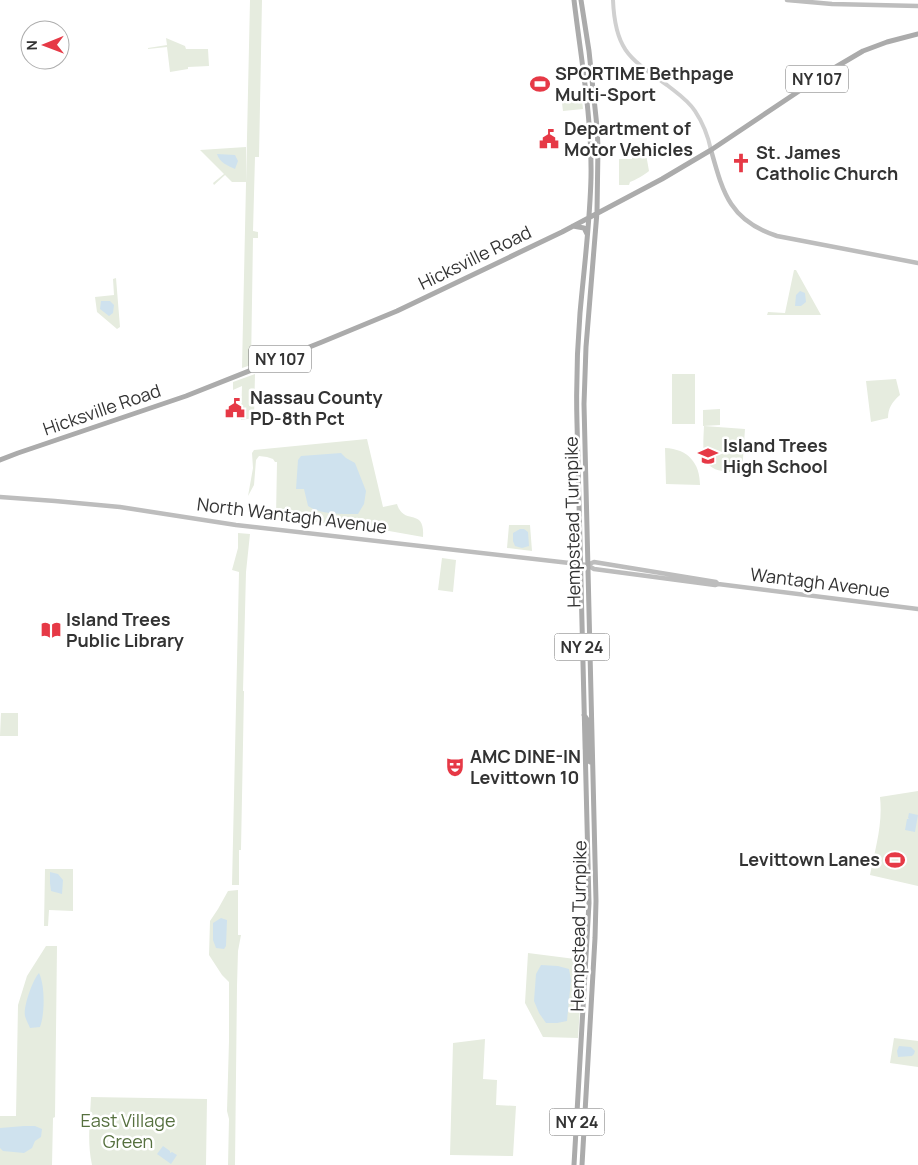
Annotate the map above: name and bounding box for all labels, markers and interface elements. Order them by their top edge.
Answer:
north arrow [20,20,70,70]
text: N [22,40,41,50]
place label: SPORTIME Bethpage Multi-Sport [555,61,734,106]
road number: NY 107 [786,66,848,92]
sports icon: SPORTIME Bethpage Multi-Sport [529,73,551,95]
place label: Department of Motor Vehicles [564,116,693,161]
public building icon: Department of Motor Vehicles [538,128,560,150]
place label: St. James Catholic Church [756,140,898,185]
church icon: St. James Catholic Church [730,152,752,174]
street label: Hicksville Road [414,219,535,295]
road number: NY 107 [249,346,311,372]
street label: Hicksville Road [40,378,164,440]
place label: Nassau County PD-8th Pct [250,385,383,430]
public building icon: Nassau County PD-8th Pct [224,397,246,419]
place label: Island Trees High School [723,433,828,478]
street label: Hempstead Turnpike [559,436,585,608]
school or university icon: Island Trees High School [697,445,719,467]
street label: North Wantagh Avenue [196,491,389,539]
street label: Wantagh Avenue [749,562,891,602]
place label: Island Trees Public Library [66,607,184,652]
library icon: Island Trees Public Library [40,619,62,641]
road number: NY 24 [554,634,610,660]
place label: AMC DINE-IN Levittown 10 [470,744,581,789]
theatre icon: AMC DINE-IN Levittown 10 [444,756,466,778]
street label: Hempstead Turnpike [565,840,591,1012]
place label: Levittown Lanes [739,847,880,871]
sports icon: Levittown Lanes [884,849,906,871]
park label: East Village Green [81,1108,175,1153]
road number: NY 24 [550,1108,604,1136]

